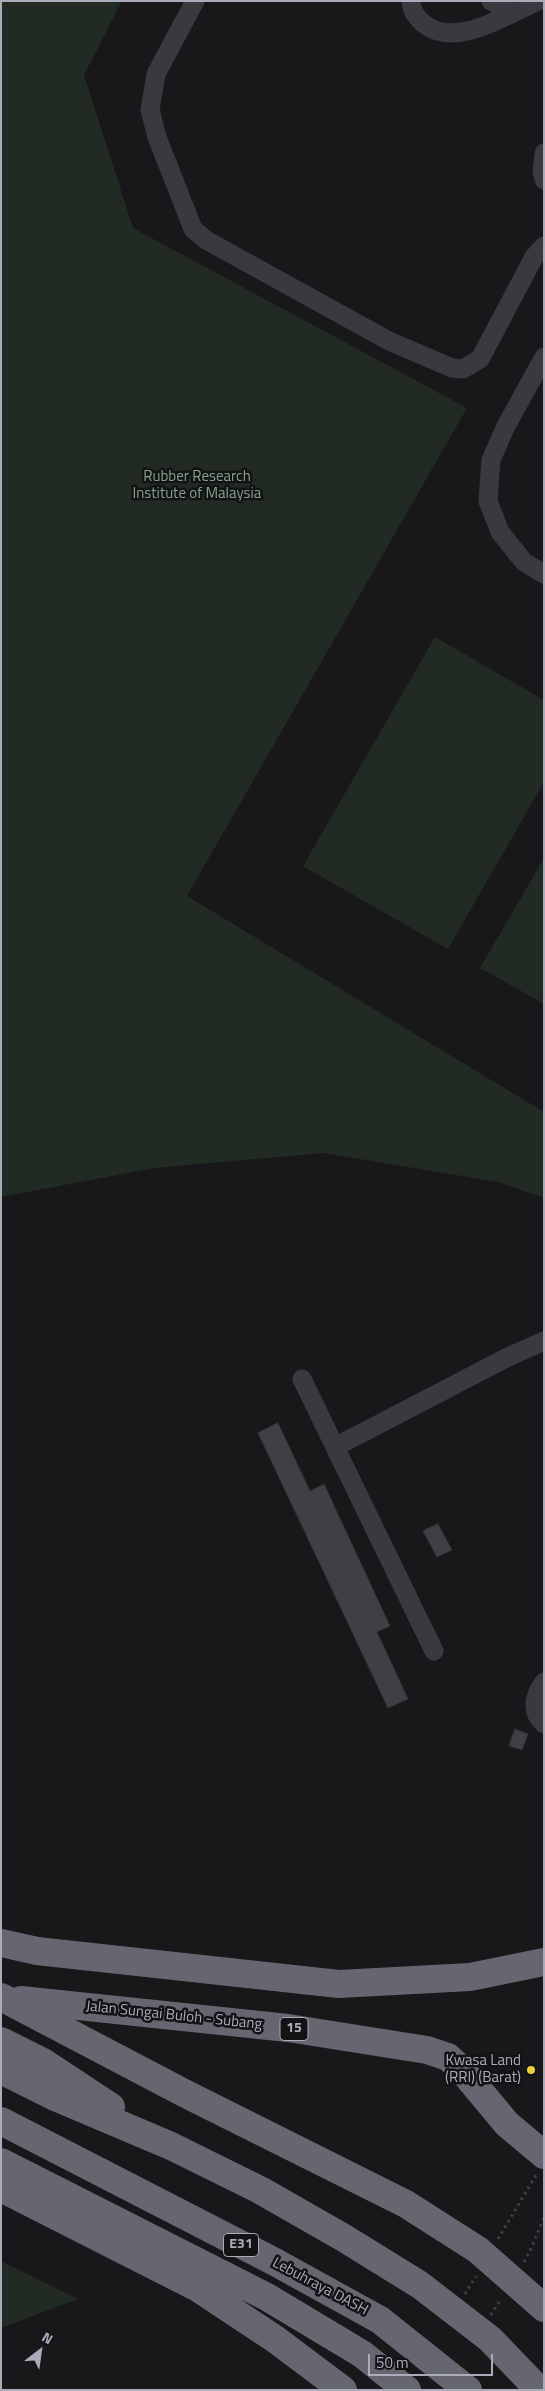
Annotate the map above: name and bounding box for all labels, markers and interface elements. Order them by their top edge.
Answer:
park label: Rubber Research Institute of Malaysia [133,468,261,503]
street label: Jalan Sungai Buloh - Subang [85,1998,263,2034]
road number: 15 [280,2018,308,2040]
place label: Kwasa Land (RRI) (Barat) [445,2052,521,2087]
marker: Kwasa Land (RRI) (Barat) [525,2064,537,2076]
road number: E31 [224,2234,258,2256]
street label: Lebuhraya DASH [269,2254,371,2320]
north arrow [15,2326,65,2376]
text: N [38,2326,57,2349]
scale bar [370,2344,495,2376]
text: 50 m [376,2351,409,2374]

